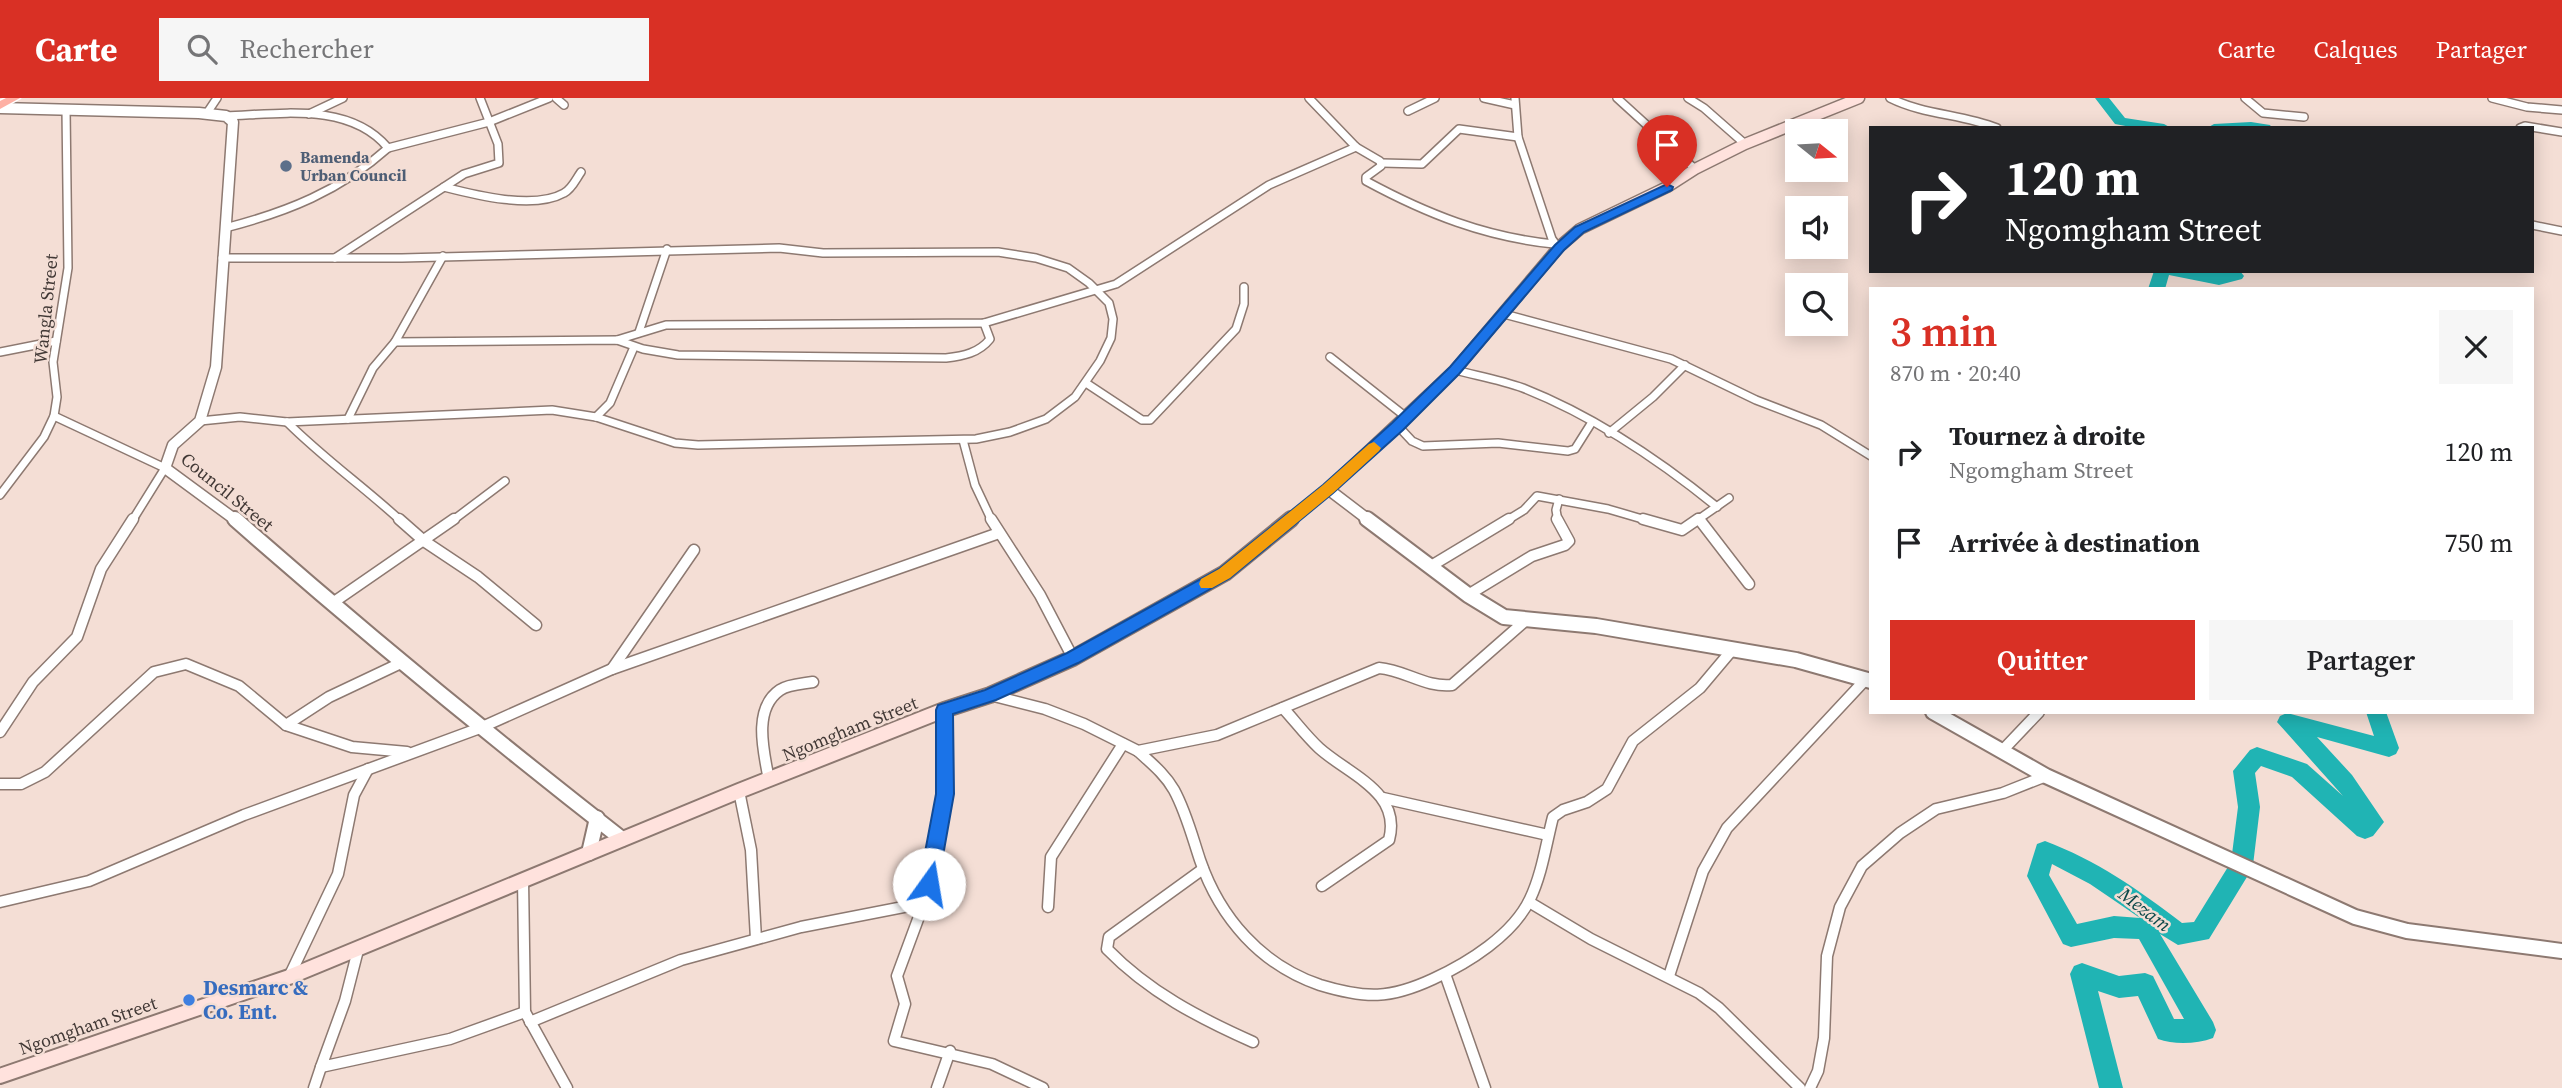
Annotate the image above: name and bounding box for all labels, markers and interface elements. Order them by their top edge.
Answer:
search box [159,18,649,81]
text: Carte [35,27,117,72]
icon: search [183,30,221,68]
text: Rechercher [239,31,374,67]
text: Carte [2218,33,2276,66]
text: Calques [2314,33,2398,66]
text: Partager [2436,33,2527,66]
pin [1637,115,1697,187]
north arrow [1785,119,1848,182]
map controls [1785,119,1848,336]
icon: arrive [1648,126,1686,164]
text: 120 m [2005,144,2140,211]
place label: Bamenda Urban Council [300,146,407,186]
icon: right [1890,154,1981,245]
marker: Bamenda Urban Council [278,158,294,174]
button: sound [1785,196,1848,259]
text: Ngomgham Street [2005,208,2261,252]
street label: Wangla Street [27,253,64,365]
button: search [1785,273,1848,336]
text: 3 min [1890,302,1998,360]
button: close [2439,310,2513,384]
text: 870 m · 20:40 [1890,357,2021,389]
text: Tournez à droite [1949,418,2145,454]
icon: right [1890,433,1928,471]
text: 120 m [2445,434,2513,470]
street label: Council Street [176,446,279,537]
text: Ngomgham Street [1949,454,2133,486]
icon: arrive [1890,524,1928,562]
text: Arrivée à destination [1949,525,2200,561]
text: 750 m [2445,525,2513,561]
button: Quitter [1890,620,2195,700]
button: Partager [2209,620,2513,700]
street label: Ngomgham Street [778,690,921,767]
position arrow [892,847,966,921]
water label: Mezam [2113,880,2177,937]
place label: Desmarc & Co. Ent. [203,973,308,1026]
street label: Ngomgham Street [16,990,160,1061]
marker: Desmarc & Co. Ent. [181,992,197,1008]

